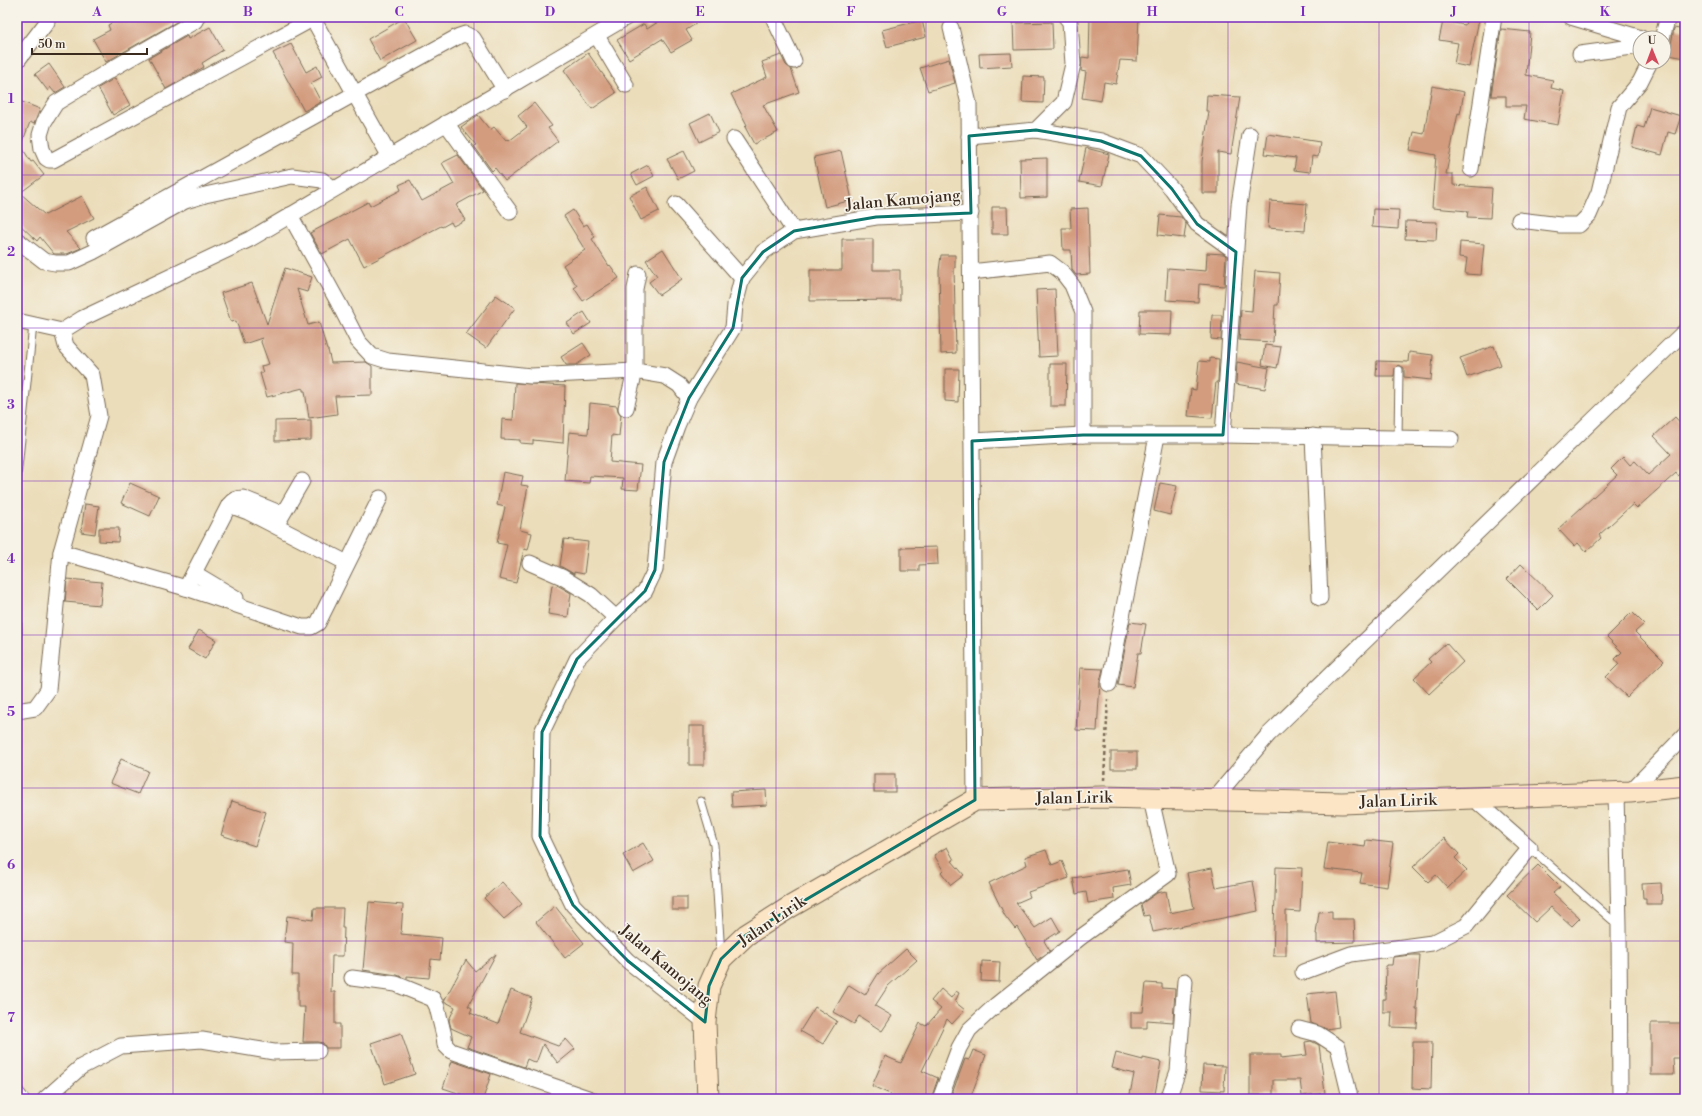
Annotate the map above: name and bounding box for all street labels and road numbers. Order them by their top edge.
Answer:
street label: Jalan Kamojang [844,185,962,215]
street label: Jalan Lirik [1034,787,1114,809]
street label: Jalan Lirik [1358,790,1439,812]
street label: Jalan Lirik [734,890,811,951]
street label: Jalan Kamojang [615,920,717,1010]

